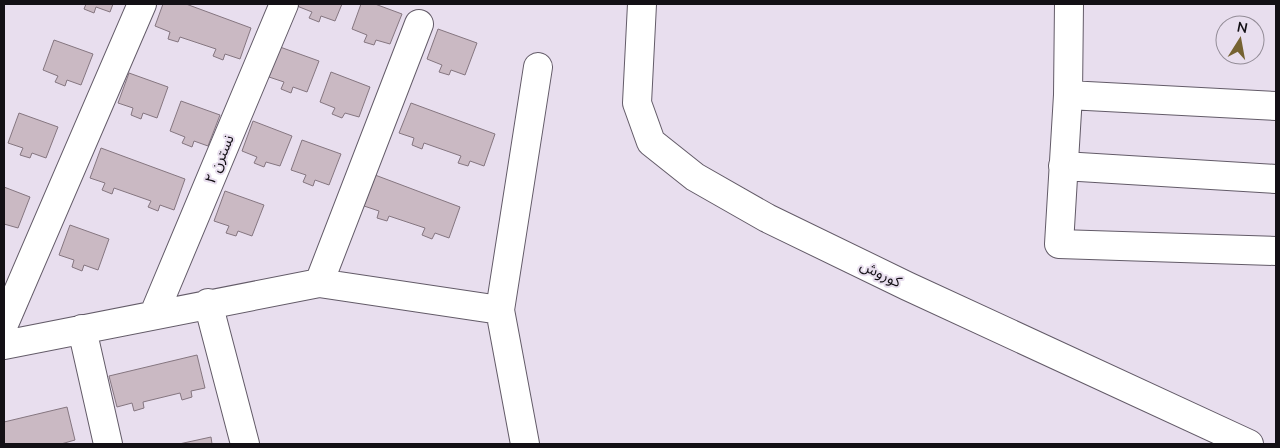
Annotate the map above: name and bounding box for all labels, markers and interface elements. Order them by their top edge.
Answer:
north arrow [1215,15,1265,65]
text: N [1236,17,1249,37]
street label: نسترن ۲ [200,132,238,186]
street label: کوروش [857,255,905,291]

